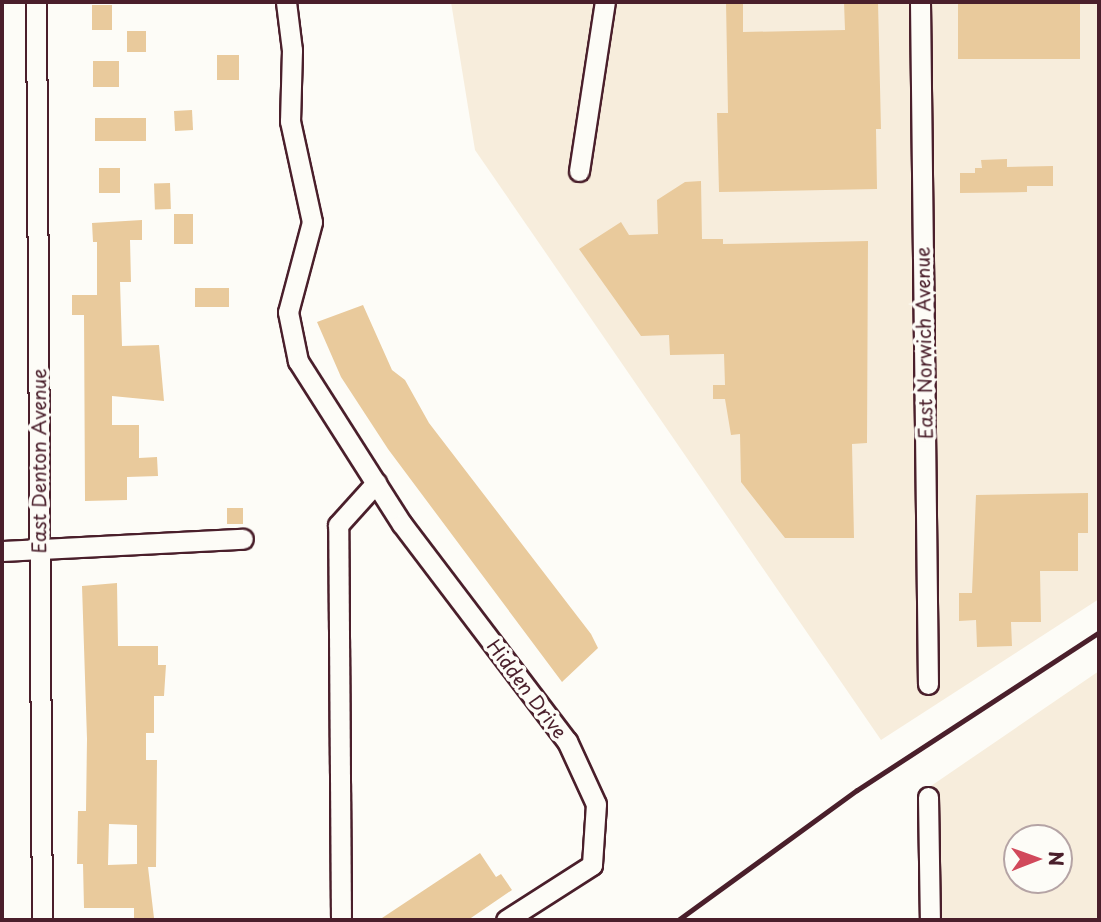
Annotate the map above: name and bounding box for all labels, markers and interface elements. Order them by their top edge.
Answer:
street label: East Norwich Avenue [911,247,937,439]
street label: East Denton Avenue [28,369,50,553]
street label: Hidden Drive [482,635,572,743]
north arrow [1003,824,1073,894]
text: N [1043,851,1071,866]

